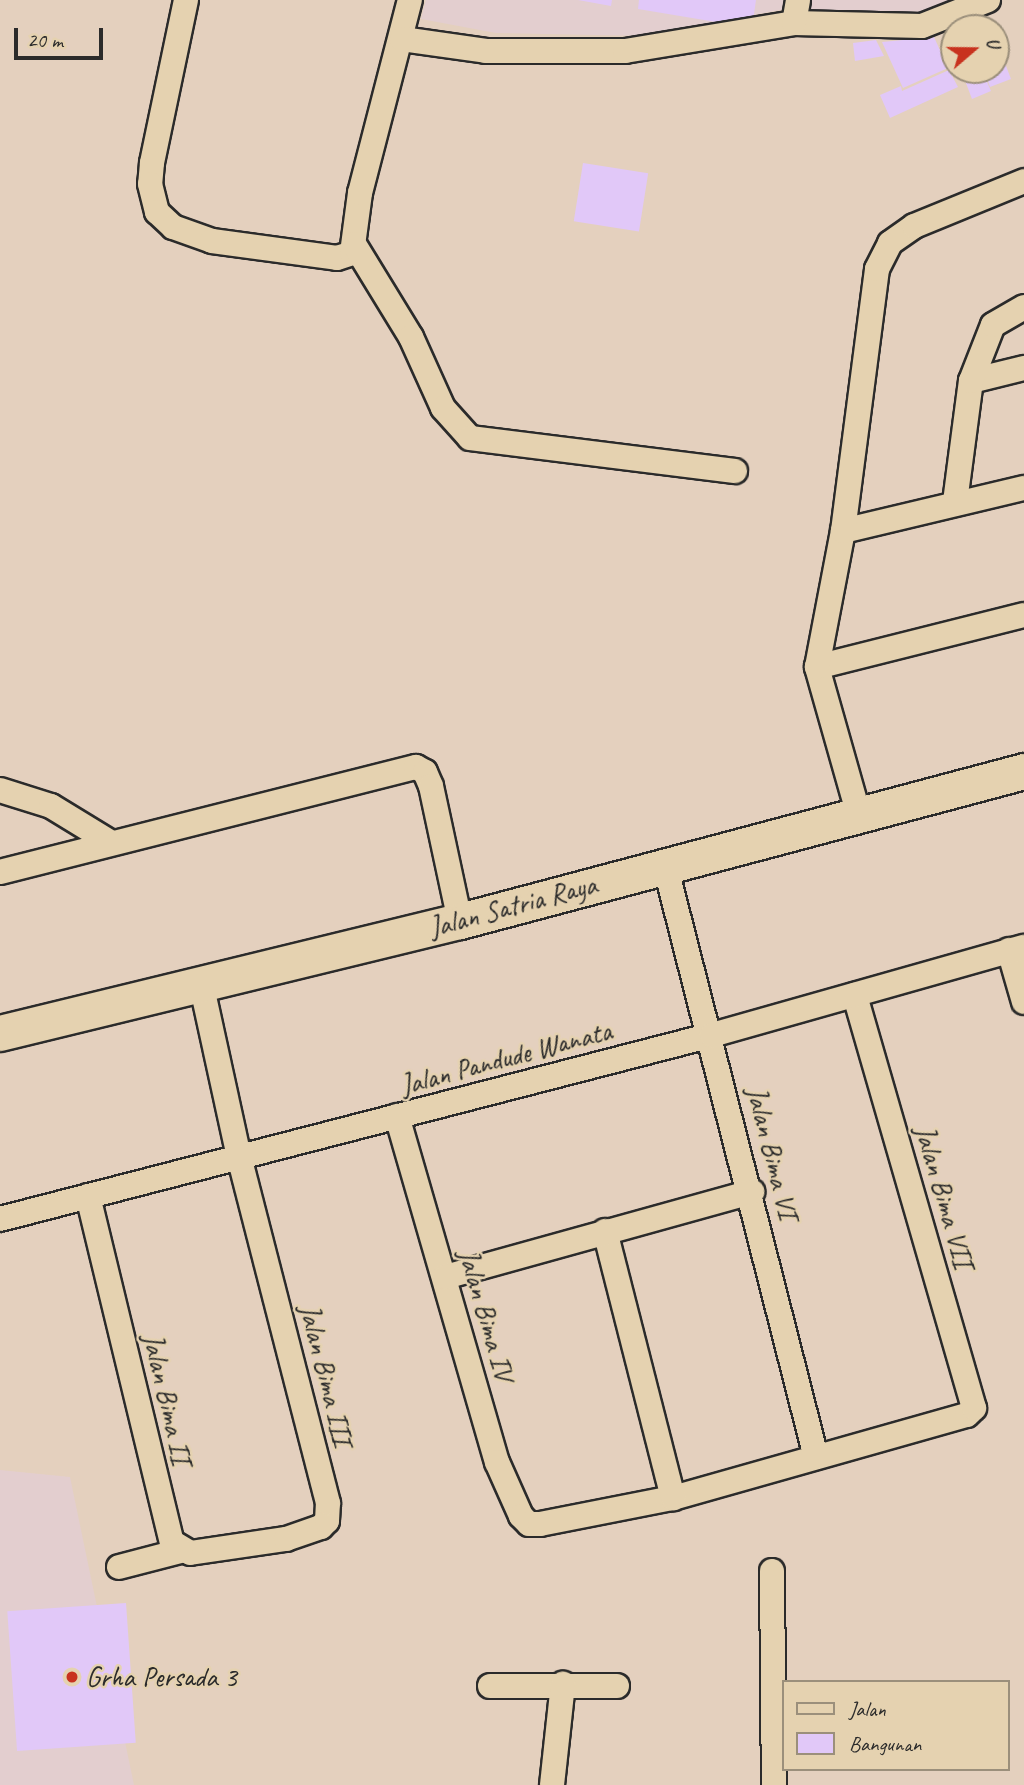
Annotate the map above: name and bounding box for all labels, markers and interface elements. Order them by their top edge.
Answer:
scale bar [18,14,107,58]
north arrow [940,14,1010,84]
text: 20 m [27,27,63,53]
text: U [980,34,1006,51]
street label: Jalan Satria Raya [426,868,600,944]
street label: Jalan Pandude Wanata [396,1014,616,1102]
street label: Jalan Bima VI [739,1084,805,1222]
street label: Jalan Bima VII [908,1122,980,1272]
street label: Jalan Bima IV [451,1245,521,1385]
street label: Jalan Bima III [292,1301,360,1449]
street label: Jalan Bima II [136,1331,198,1467]
place label: Grha Persada 3 [86,1660,236,1694]
marker: Grha Persada 3 [64,1669,80,1685]
legend [782,1680,1010,1771]
text: Jalan [849,1696,886,1722]
text: Bangunan [849,1731,921,1757]

